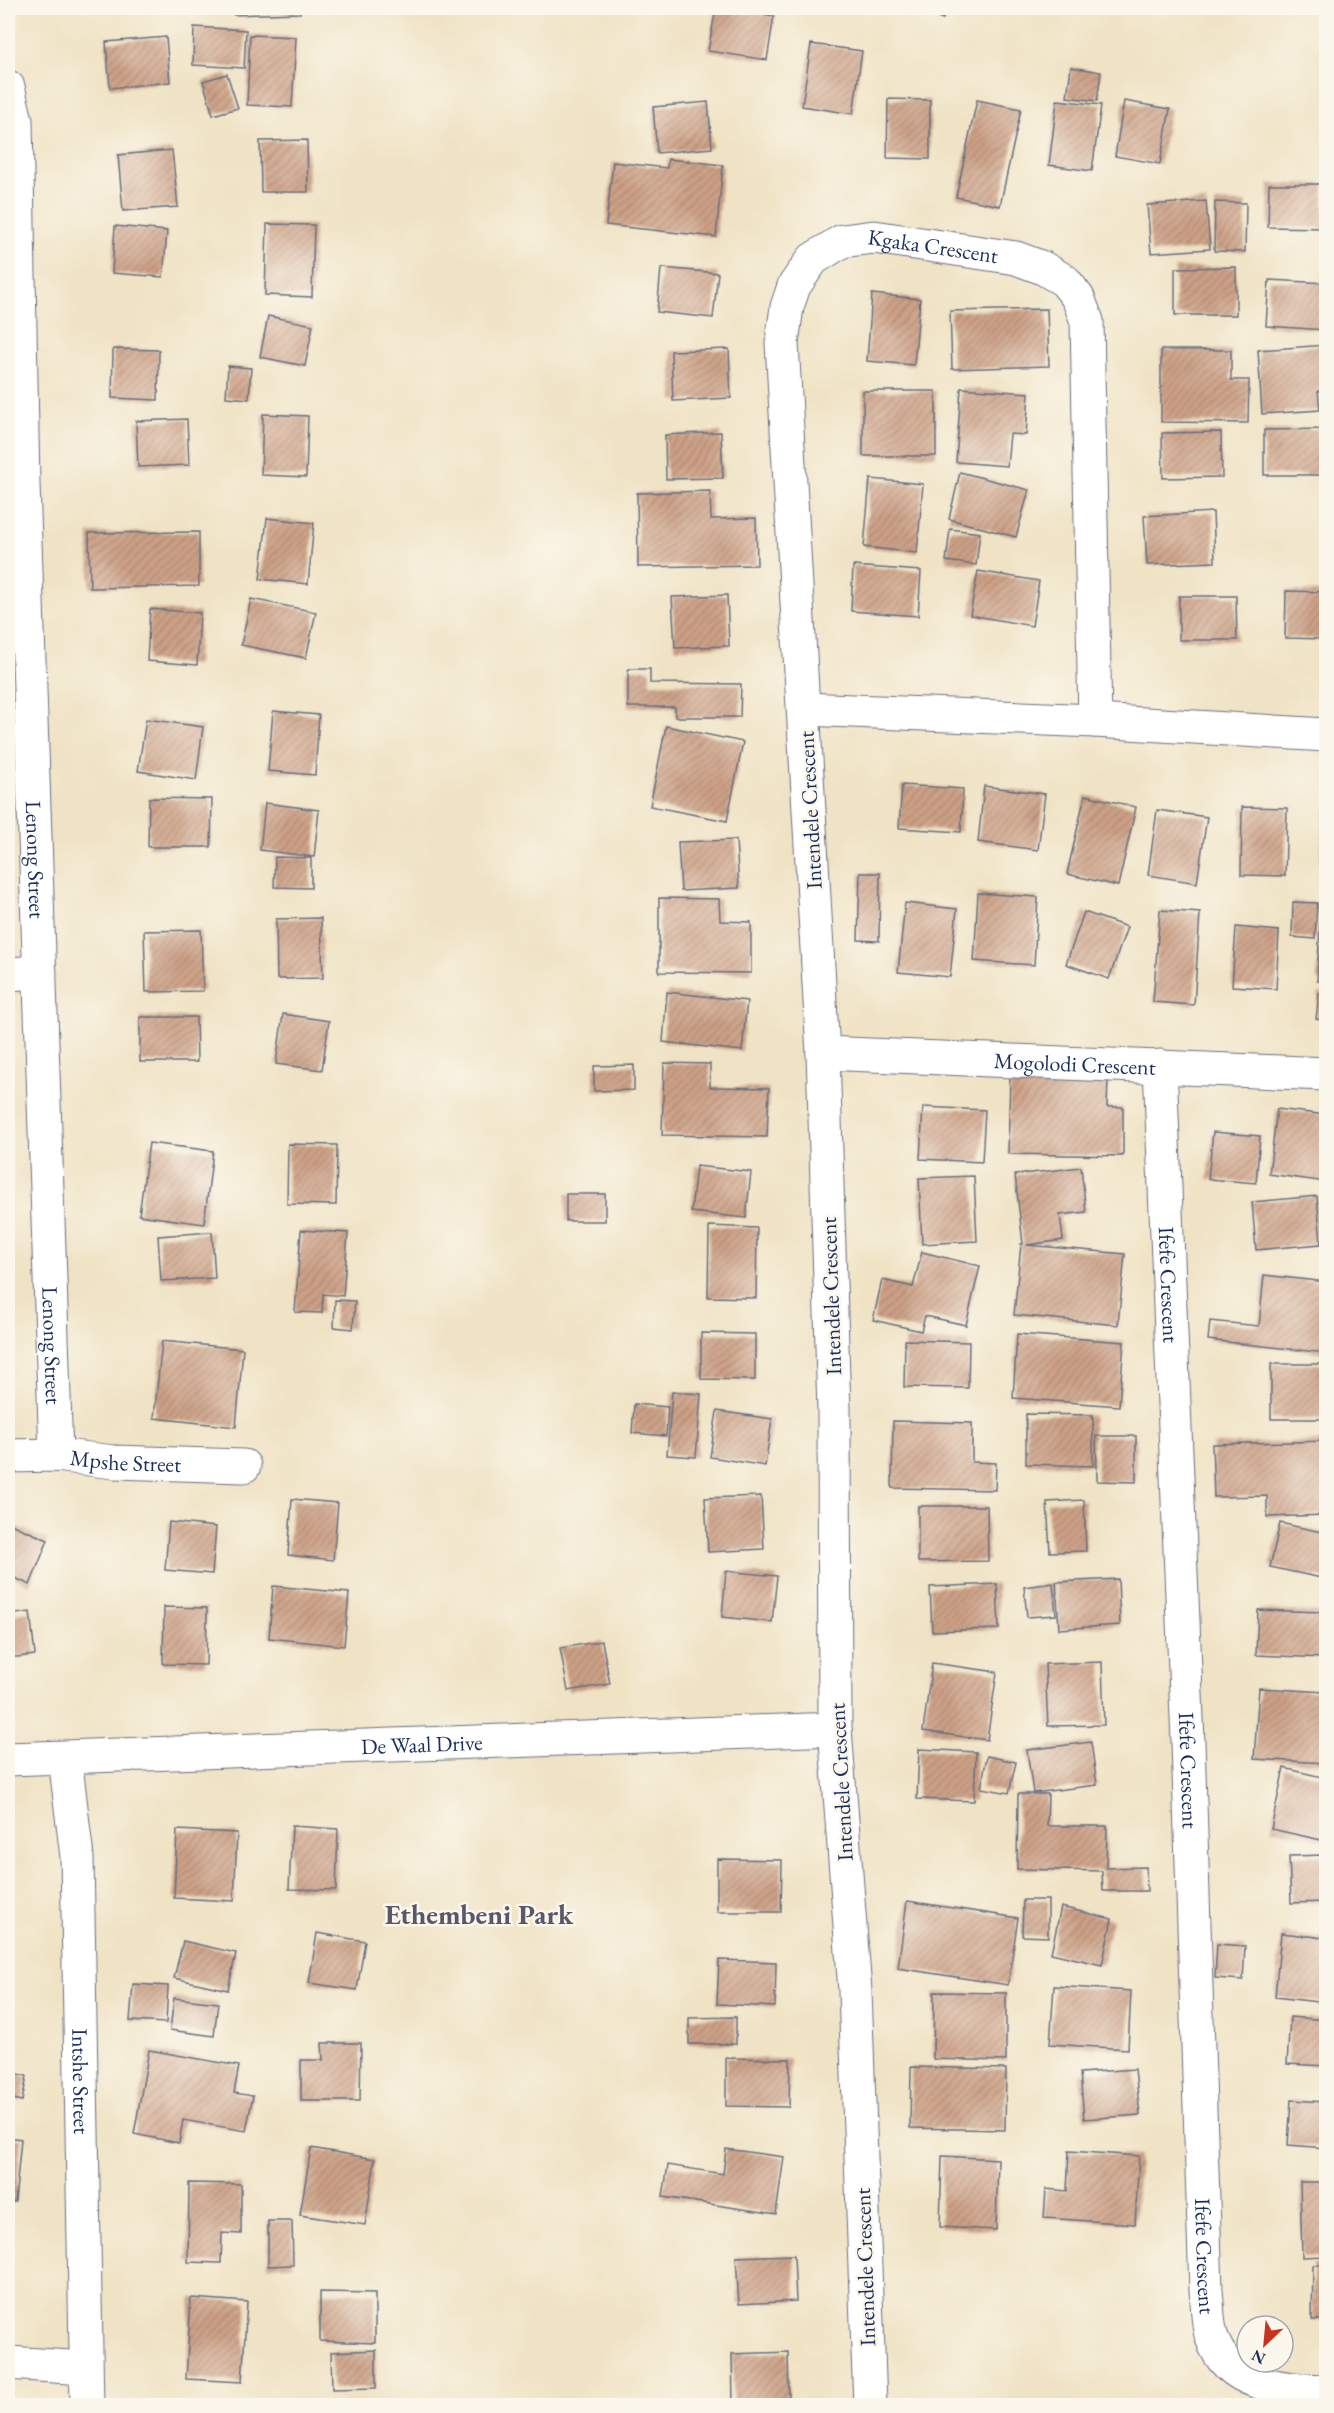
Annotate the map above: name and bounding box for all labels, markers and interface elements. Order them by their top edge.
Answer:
street label: Kgaka Crescent [866,222,1000,270]
street label: Intendele Crescent [791,730,829,890]
street label: Lenong Street [19,800,52,919]
street label: Mogolodi Crescent [993,1046,1156,1081]
street label: Intendele Crescent [814,1216,848,1376]
street label: Ifefe Crescent [1152,1226,1186,1344]
street label: Lenong Street [36,1286,69,1405]
street label: Mpshe Street [69,1442,182,1479]
street label: Intendele Crescent [822,1702,860,1862]
street label: Ifefe Crescent [1172,1712,1205,1829]
street label: De Waal Drive [360,1727,484,1761]
district label: Ethembeni Park [385,1896,574,1932]
street label: Intshe Street [66,2028,97,2135]
street label: Intendele Crescent [848,2187,882,2347]
street label: Ifefe Crescent [1188,2198,1222,2315]
north arrow [1235,2314,1295,2374]
text: N [1248,2345,1269,2369]

